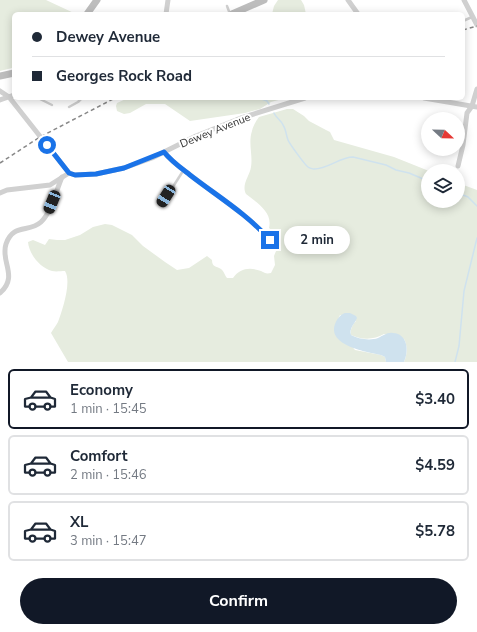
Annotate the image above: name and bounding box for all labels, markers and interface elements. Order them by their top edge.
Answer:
text: Dewey Avenue [56,27,160,47]
text: Georges Rock Road [56,66,192,86]
street label: Dewey Avenue [178,109,253,151]
north arrow [421,112,465,156]
map controls [421,112,465,208]
route start [38,136,56,154]
button: layers [421,164,465,208]
car [155,183,177,209]
car [42,189,62,215]
callout: 2 min [284,226,350,254]
route end [261,231,279,249]
text: 2 min [300,231,334,249]
text: Economy [70,380,133,400]
icon: car [22,381,58,417]
text: $3.40 [415,389,455,409]
text: 1 min · 15:45 [70,400,146,418]
text: Comfort [70,446,127,466]
icon: car [22,447,58,483]
text: $4.59 [415,455,455,475]
text: 2 min · 15:46 [70,466,146,484]
text: XL [70,512,89,532]
icon: car [22,513,58,549]
text: $5.78 [415,521,455,541]
text: 3 min · 15:47 [70,532,146,550]
button: Confirm [20,578,457,624]

